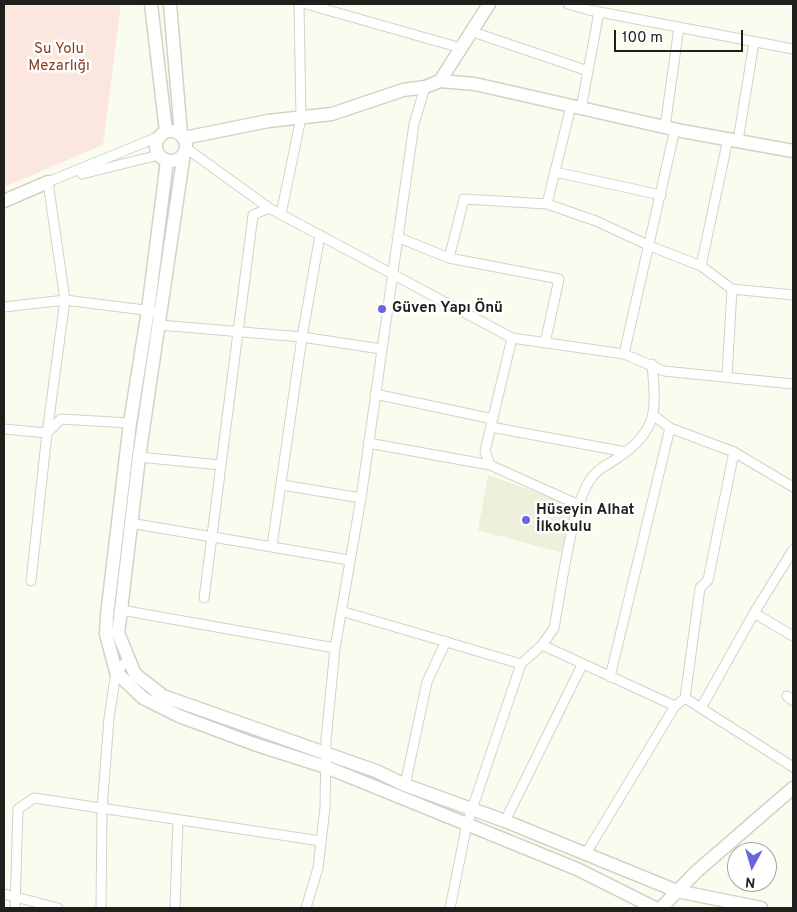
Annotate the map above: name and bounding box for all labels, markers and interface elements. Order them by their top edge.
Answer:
scale bar [617,20,746,52]
text: 100 m [622,29,663,48]
park label: Su Yolu Mezarlığı [28,41,90,76]
place label: Güven Yapı Önü [392,300,503,318]
marker: Güven Yapı Önü [376,303,388,315]
place label: Hüseyin Alhat İlkokulu [536,502,634,537]
marker: Hüseyin Alhat İlkokulu [520,514,532,526]
north arrow [727,842,777,892]
text: N [745,872,756,890]

